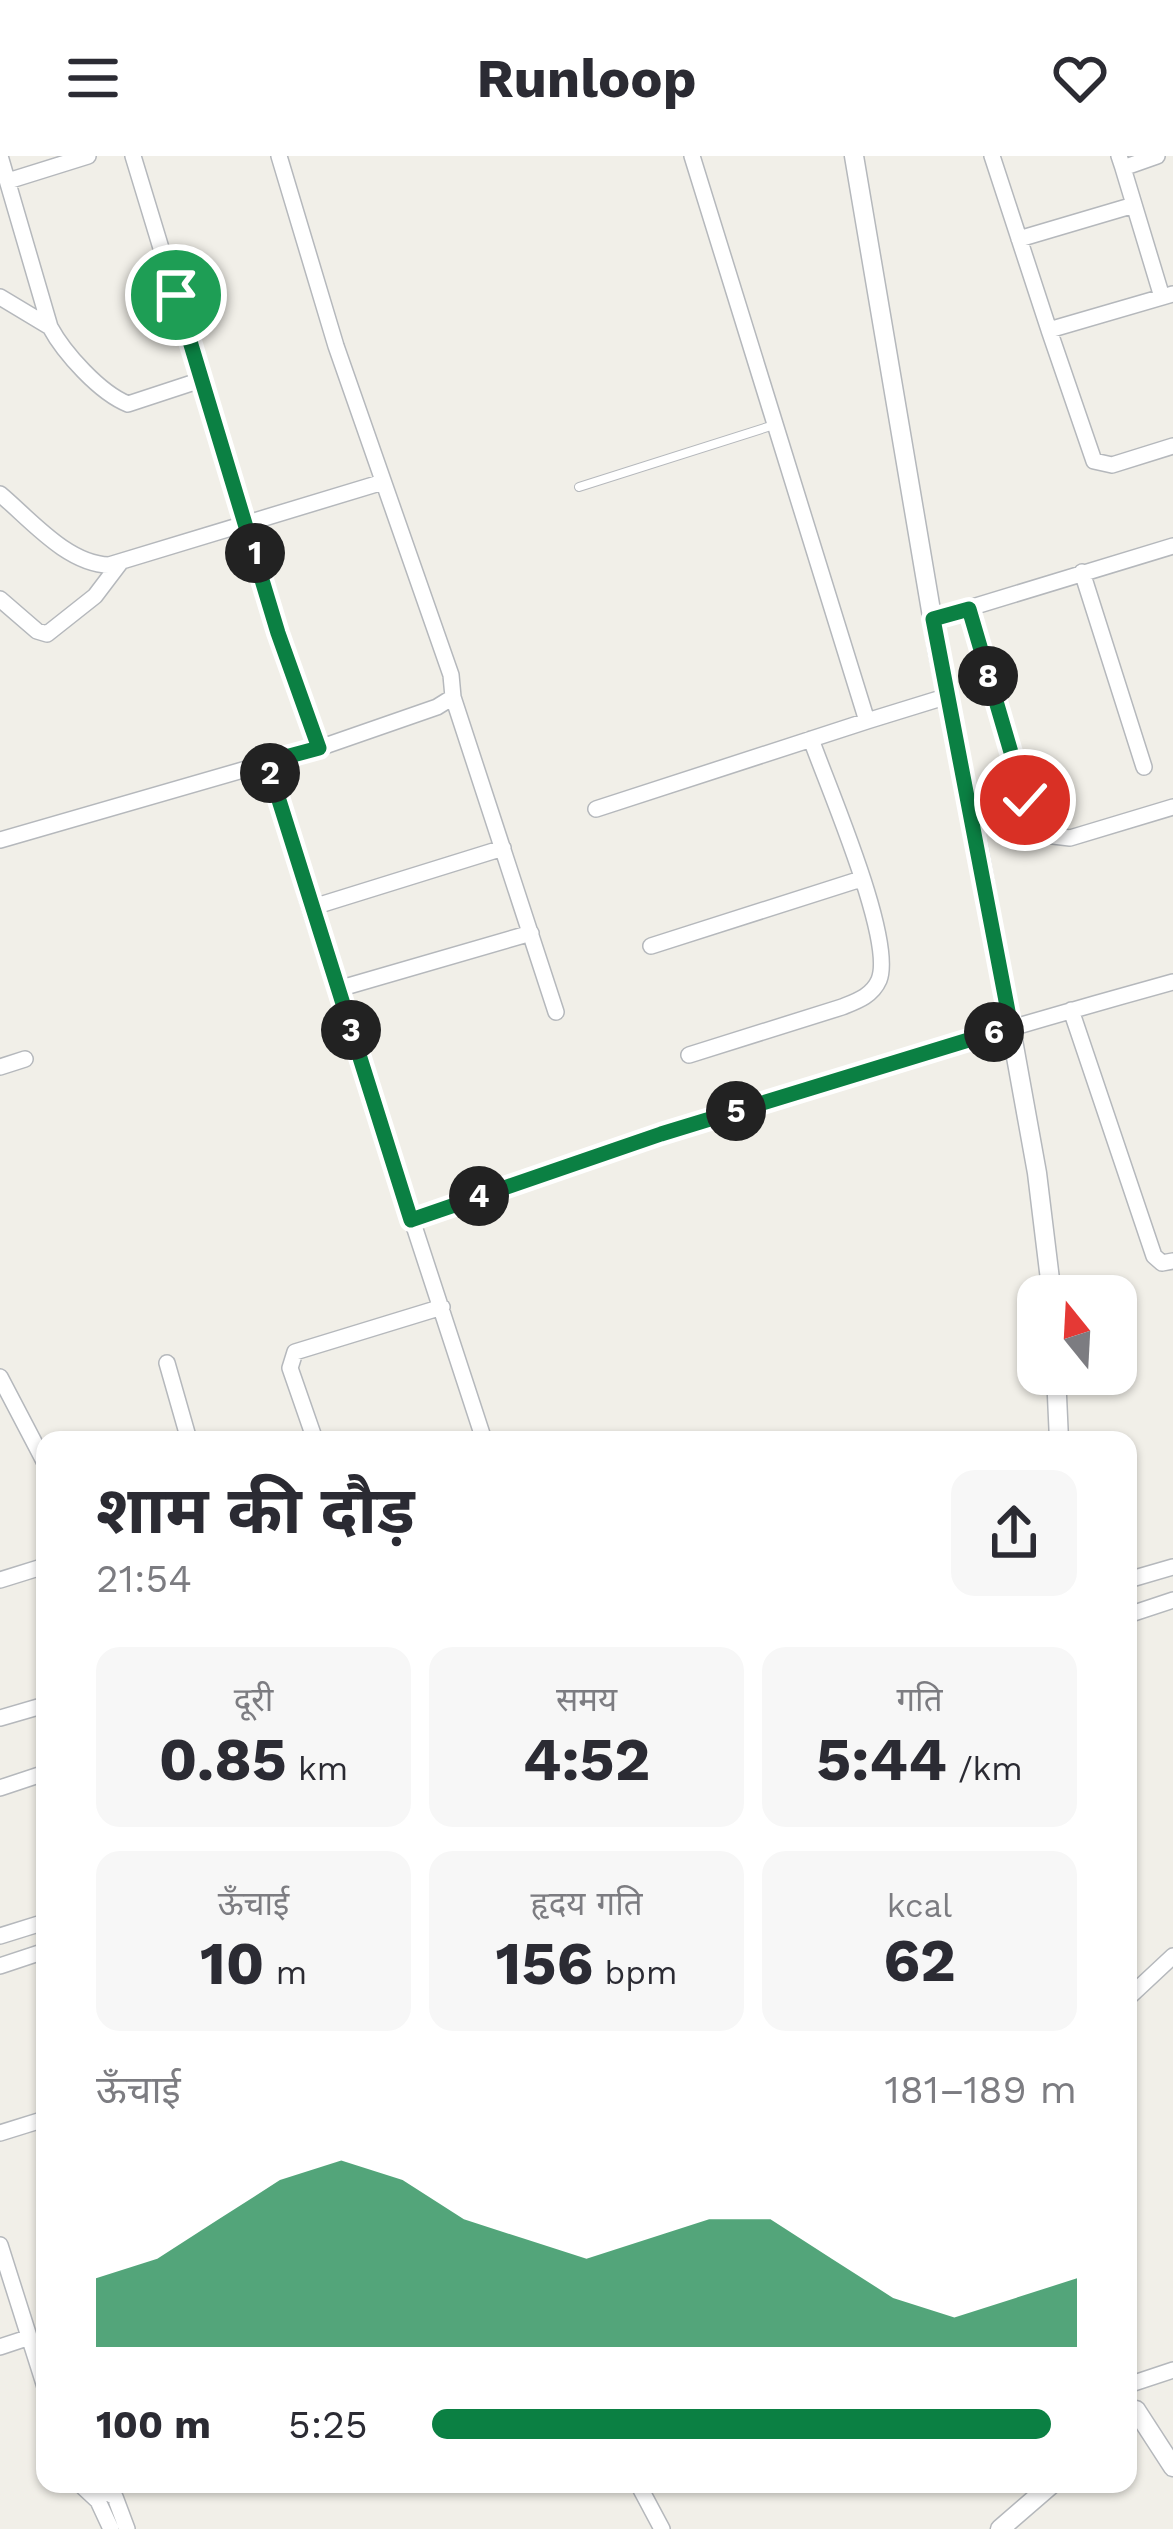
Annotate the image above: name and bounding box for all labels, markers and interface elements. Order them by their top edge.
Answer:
icon: menu [60,45,126,111]
icon: heart [1047,45,1113,111]
text: Runloop [476,47,697,110]
pin [125,244,227,346]
icon: arrive [143,262,209,328]
pin: 1 [225,523,285,583]
text: 1 [248,533,262,572]
pin: 8 [958,646,1018,706]
text: 8 [978,656,998,695]
pin: 2 [240,743,300,803]
pin [974,749,1076,851]
text: 2 [260,753,280,792]
icon: check [992,767,1058,833]
pin: 3 [321,1000,381,1060]
pin: 6 [964,1002,1024,1062]
text: 3 [341,1010,361,1049]
text: 6 [984,1012,1004,1051]
pin: 5 [706,1081,766,1141]
text: 5 [726,1091,746,1130]
pin: 4 [449,1166,509,1226]
text: 4 [468,1176,490,1215]
north arrow [1017,1275,1137,1395]
map controls [1017,1275,1137,1395]
button: share [951,1470,1077,1596]
text: शाम की दौड़ [96,1472,415,1549]
text: 21:54 [96,1556,192,1601]
text: दूरी [234,1680,273,1719]
text: समय [556,1680,617,1719]
text: गति [897,1680,942,1719]
text: 0.85 [159,1724,287,1795]
text: 4:52 [523,1724,650,1795]
text: 5:44 [816,1724,947,1795]
text: km [287,1749,348,1788]
text: /km [947,1749,1023,1788]
text: ऊँचाई [218,1884,289,1923]
text: हृदय गति [530,1884,643,1923]
text: kcal [887,1886,952,1925]
text: 62 [883,1925,956,1996]
text: 10 [200,1928,264,1999]
text: 156 [496,1928,593,1999]
text: m [264,1953,307,1992]
text: bpm [593,1953,677,1992]
text: ऊँचाई [96,2067,181,2112]
text: 181–189 m [884,2067,1077,2112]
text: 100 m [96,2402,211,2447]
text: 5:25 [288,2402,368,2447]

